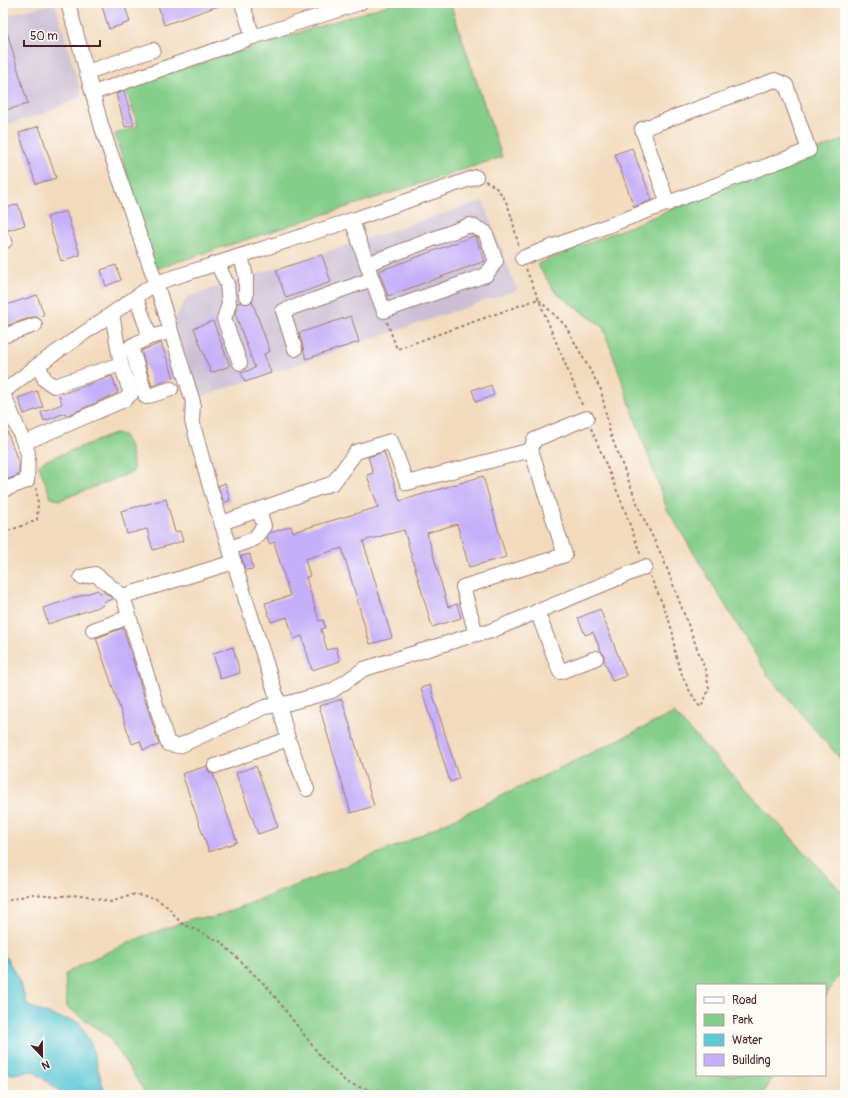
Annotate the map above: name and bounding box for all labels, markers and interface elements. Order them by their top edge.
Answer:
scale bar [24,22,100,48]
text: 50 m [30,29,58,44]
legend [696,984,826,1076]
text: Road [732,993,757,1008]
text: Park [732,1013,753,1028]
text: Water [732,1033,763,1048]
north arrow [22,1036,62,1076]
text: Building [732,1053,771,1068]
text: N [39,1057,51,1072]

